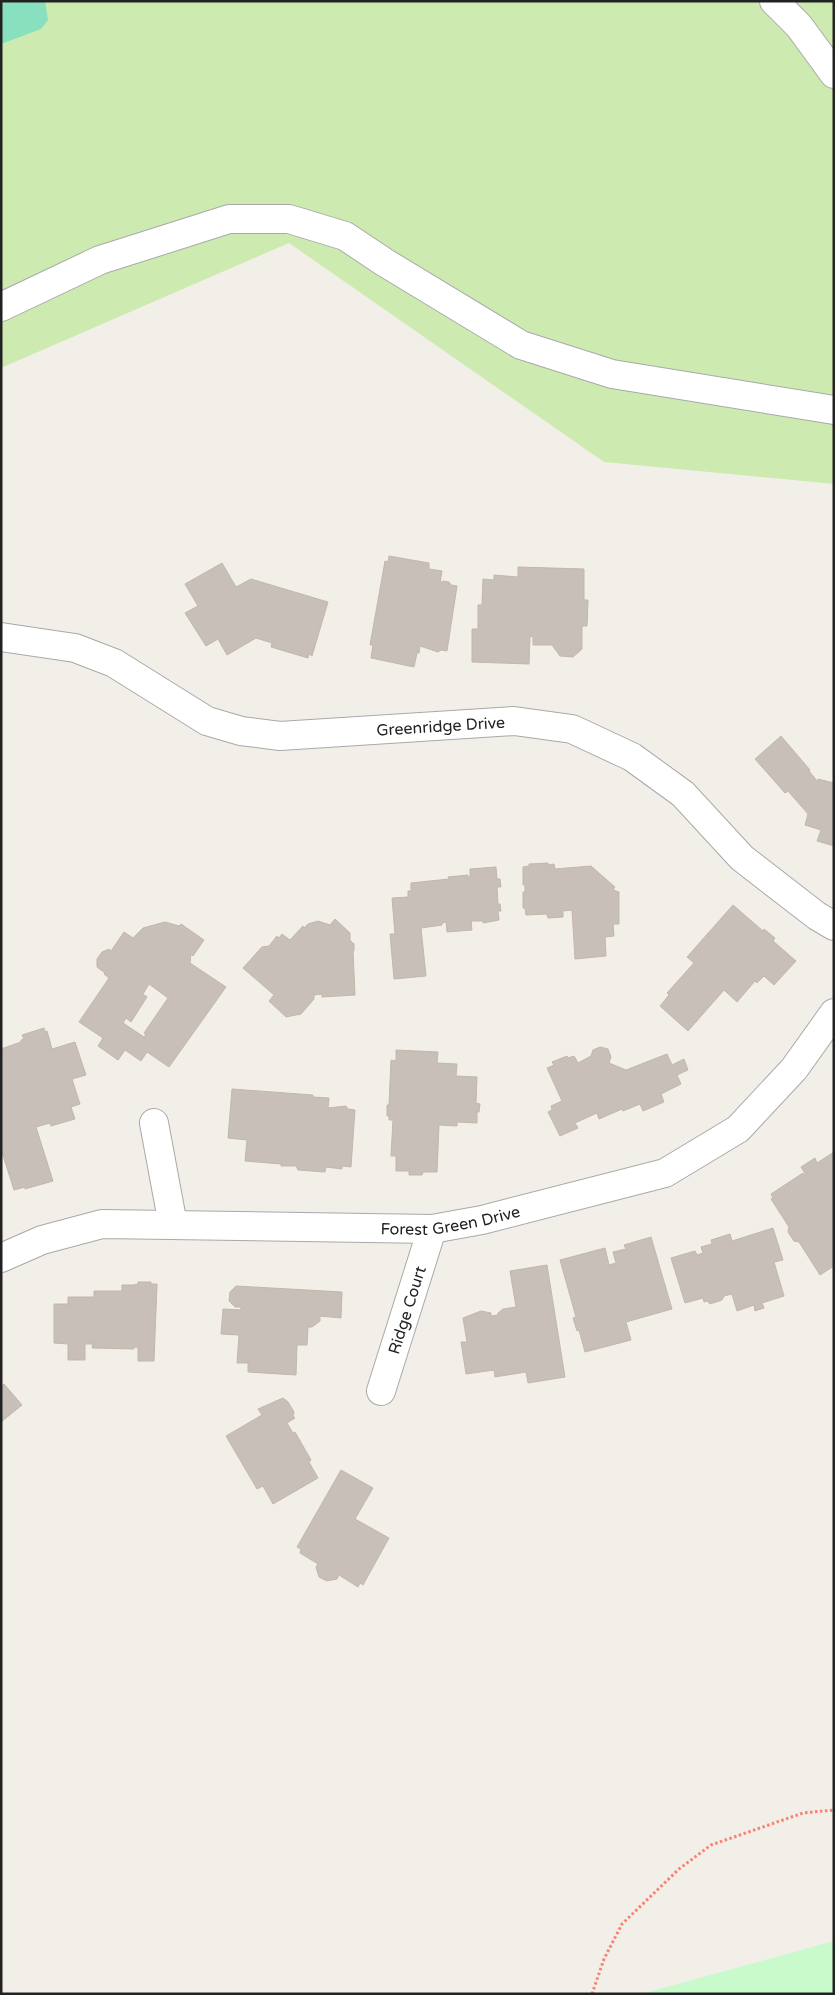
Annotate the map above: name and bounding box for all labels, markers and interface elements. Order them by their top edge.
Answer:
street label: Greenridge Drive [376,713,506,741]
street label: Forest Green Drive [380,1202,522,1240]
street label: Ridge Court [384,1264,431,1357]

